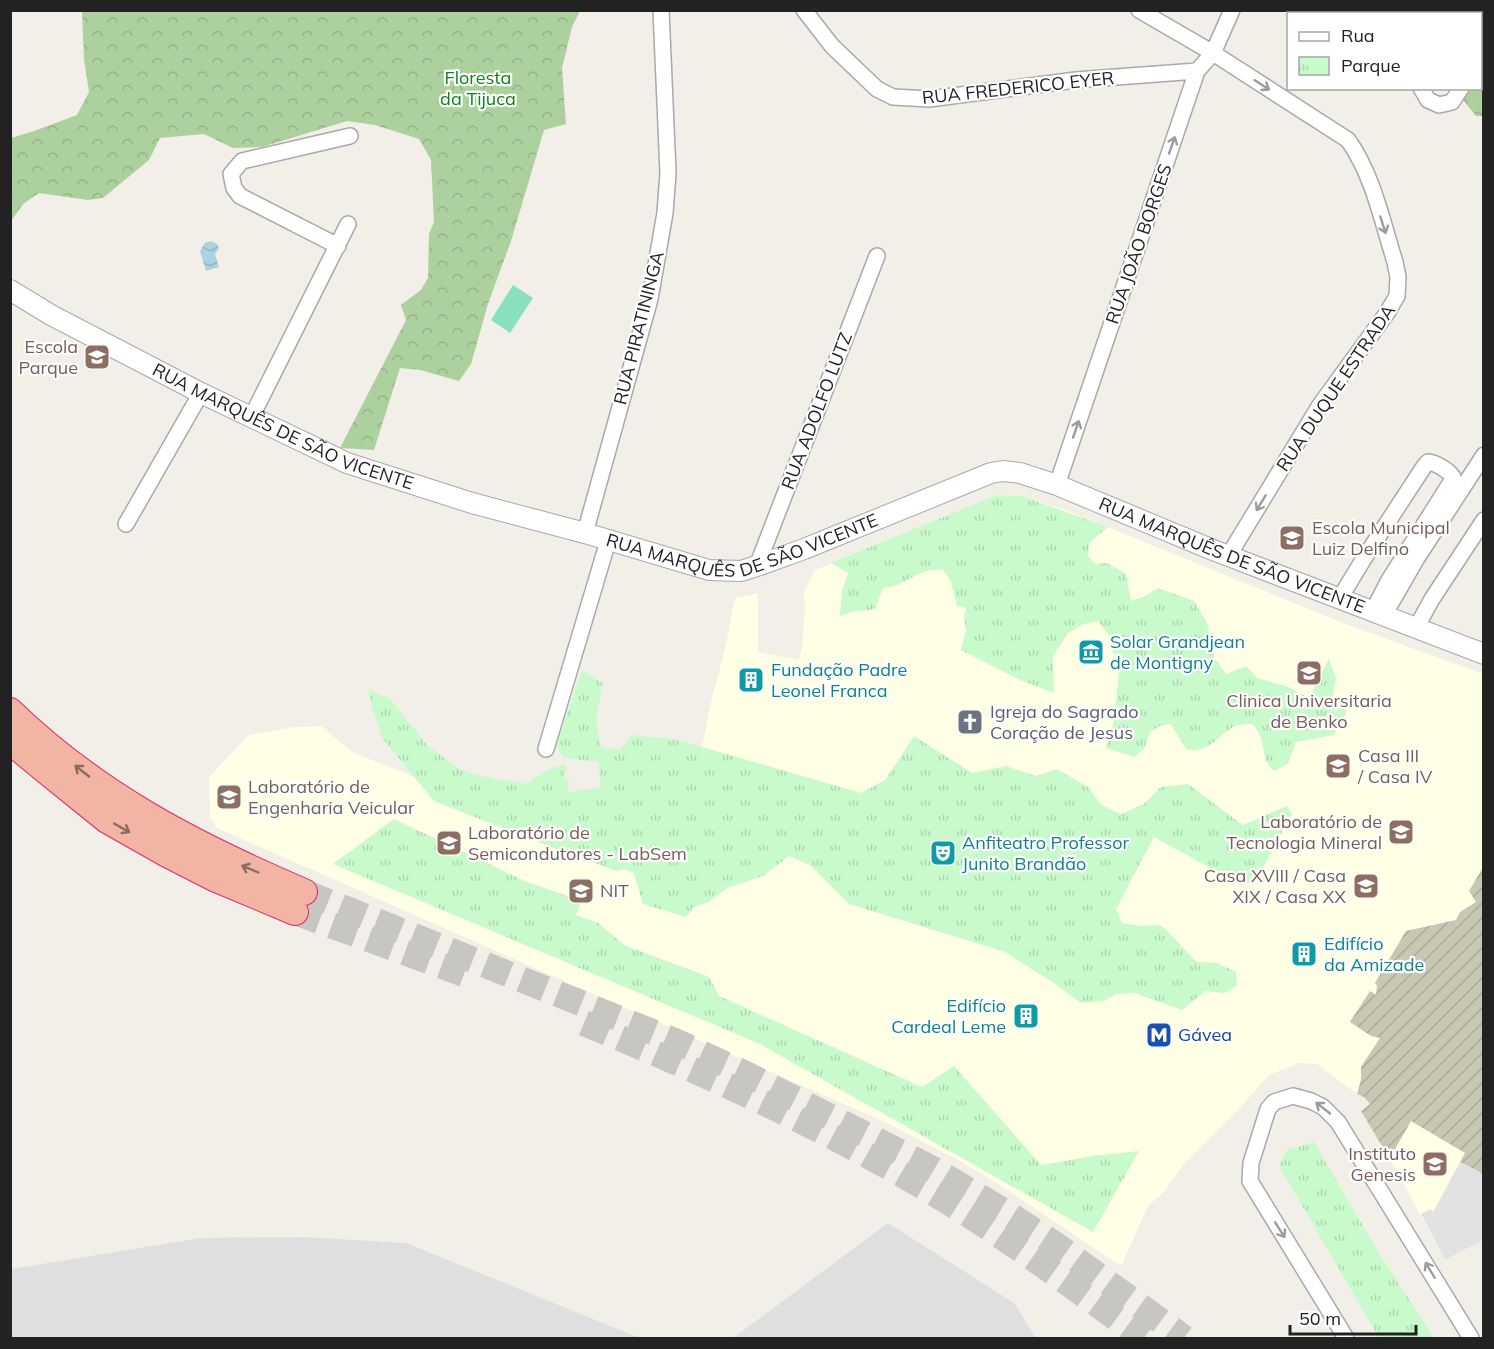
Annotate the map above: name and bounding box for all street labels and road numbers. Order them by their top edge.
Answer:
street label: RUA FREDERICO EYER [921,66,1115,109]
street label: RUA JOÃO BORGES [1100,161,1177,327]
street label: RUA PIRATININGA [608,249,669,407]
street label: RUA DUQUE ESTRADA [1271,300,1400,476]
street label: RUA ADOLFO LUTZ [776,329,857,493]
street label: RUA MARQUÊS DE SÃO VICENTE [149,358,417,495]
street label: RUA MARQUÊS DE SÃO VICENTE [1096,492,1368,618]
street label: RUA MARQUÊS DE SÃO VICENTE [603,508,881,582]

